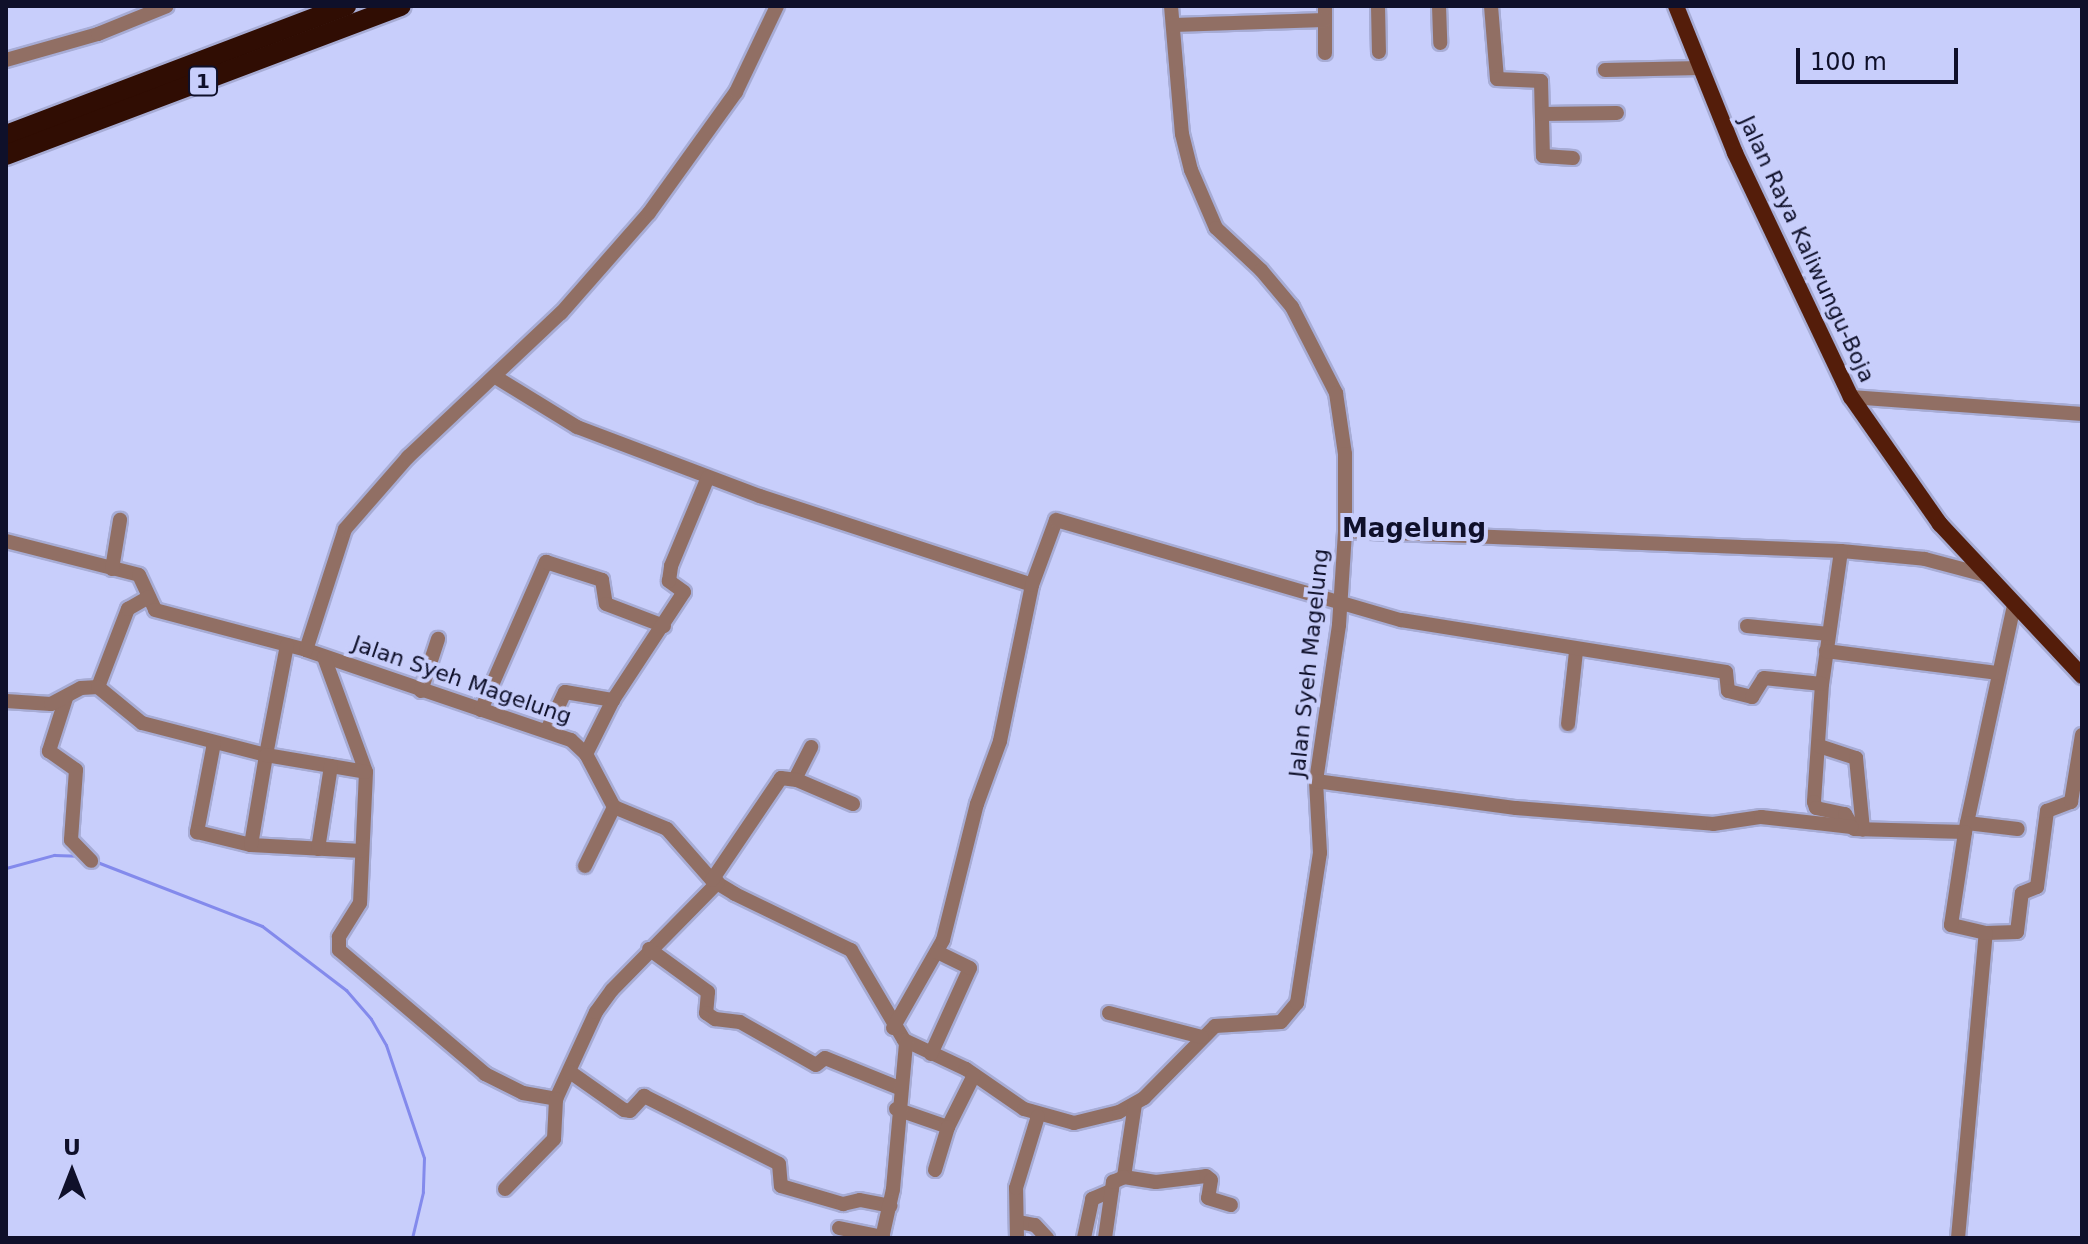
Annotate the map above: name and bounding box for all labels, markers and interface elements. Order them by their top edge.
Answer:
scale bar [1800,32,1962,82]
text: 100 m [1810,48,1887,76]
road number: 1 [187,65,219,97]
street label: Jalan Raya Kaliwungu-Boja [1734,112,1880,386]
district label: Magelung [1342,513,1486,545]
street label: Jalan Syeh Magelung [1284,547,1334,779]
street label: Jalan Syeh Magelung [349,630,575,730]
north arrow [32,1132,112,1212]
text: U [63,1135,81,1160]

